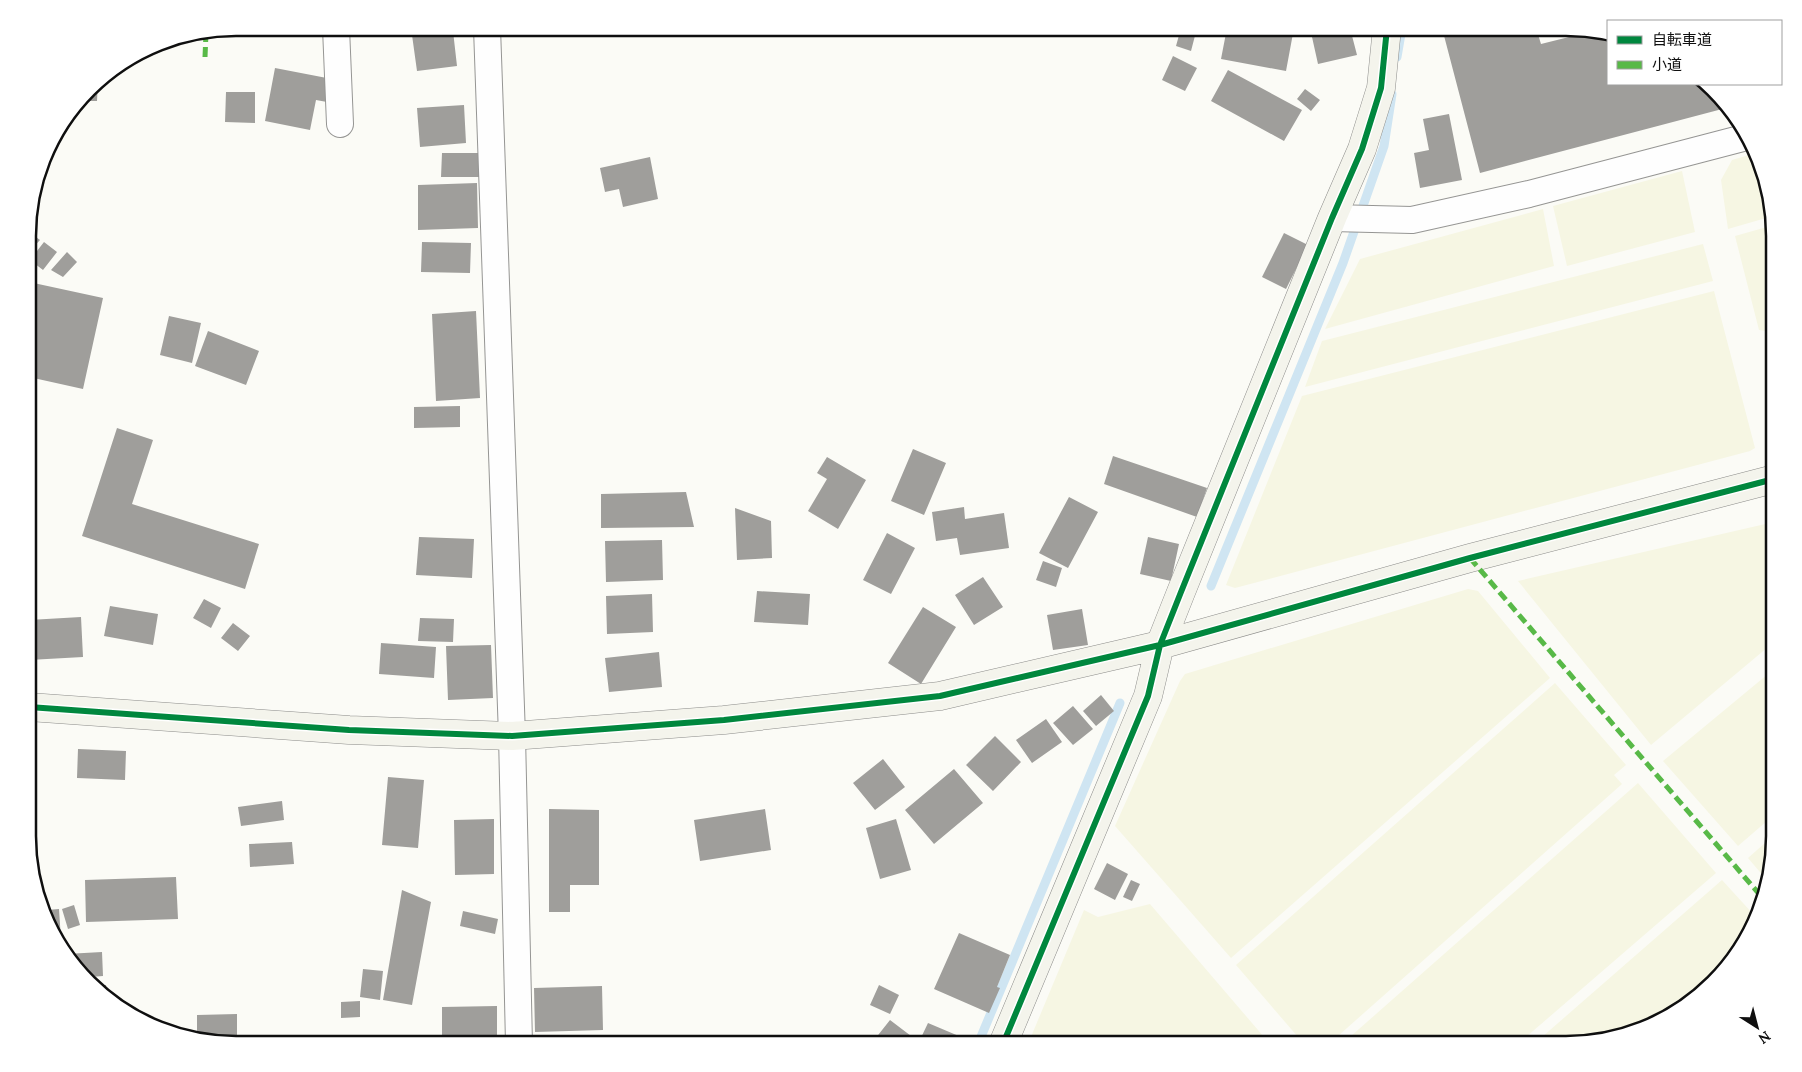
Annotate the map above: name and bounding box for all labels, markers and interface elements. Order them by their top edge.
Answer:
legend [1607,20,1782,85]
text: 自転車道 [1652,30,1712,49]
text: 小道 [1652,55,1682,74]
north arrow [1732,1002,1782,1052]
text: N [1755,1027,1774,1048]

